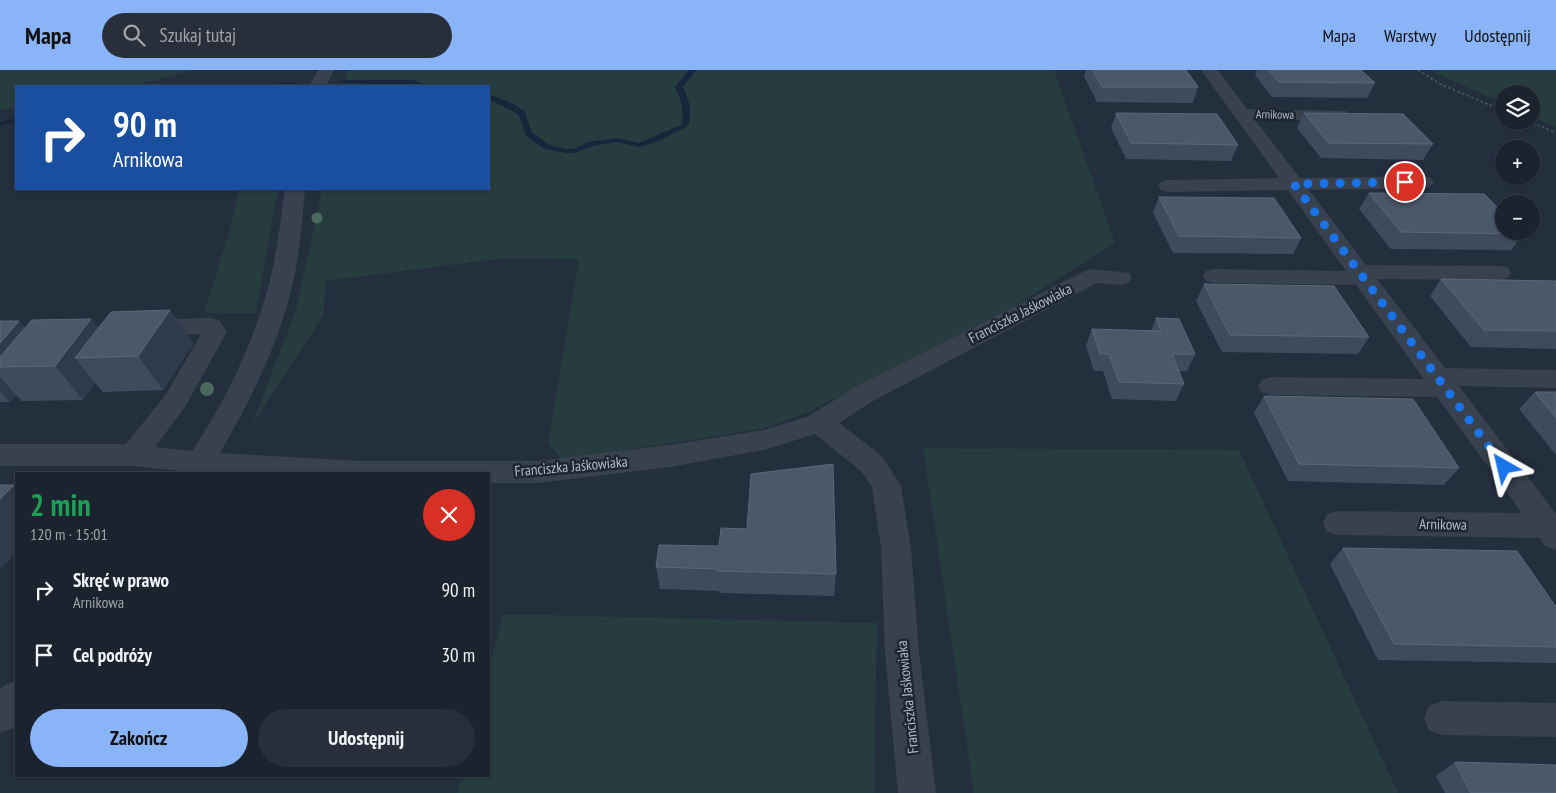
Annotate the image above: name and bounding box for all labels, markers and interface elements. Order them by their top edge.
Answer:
search box [102,13,452,58]
text: Mapa [25,20,72,51]
icon: search [120,21,148,49]
text: Szukaj tutaj [160,23,236,47]
text: Mapa [1322,24,1356,47]
text: Warstwy [1384,24,1436,47]
text: Udostępnij [1464,24,1531,47]
map controls [1495,85,1540,240]
button: layers [1495,85,1540,130]
text: 90 m [113,101,177,147]
icon: right [30,105,95,170]
street label: Arnikowa [1256,106,1294,122]
button: + [1495,140,1540,185]
text: Arnikowa [113,145,183,173]
pin [1384,161,1426,203]
icon: arrive [1391,168,1419,196]
button: − [1495,195,1540,240]
street label: Franciszka Jaśkowiaka [965,279,1075,347]
position arrow [1477,440,1529,492]
street label: Franciszka Jaśkowiaka [514,452,628,480]
text: 2 min [30,485,91,524]
button: close [423,489,475,541]
street label: Arnikowa [1419,514,1467,534]
text: 120 m · 15:01 [30,524,108,544]
text: Skręć w prawo [73,568,169,592]
icon: right [30,576,58,604]
text: 90 m [442,578,475,602]
text: Arnikowa [73,592,124,612]
street label: Franciszka Jaśkowiaka [892,640,922,754]
icon: arrive [30,641,58,669]
text: Cel podróży [73,643,152,667]
text: 30 m [442,643,475,667]
button: Zakończ [30,709,248,767]
button: Udostępnij [258,709,475,767]

